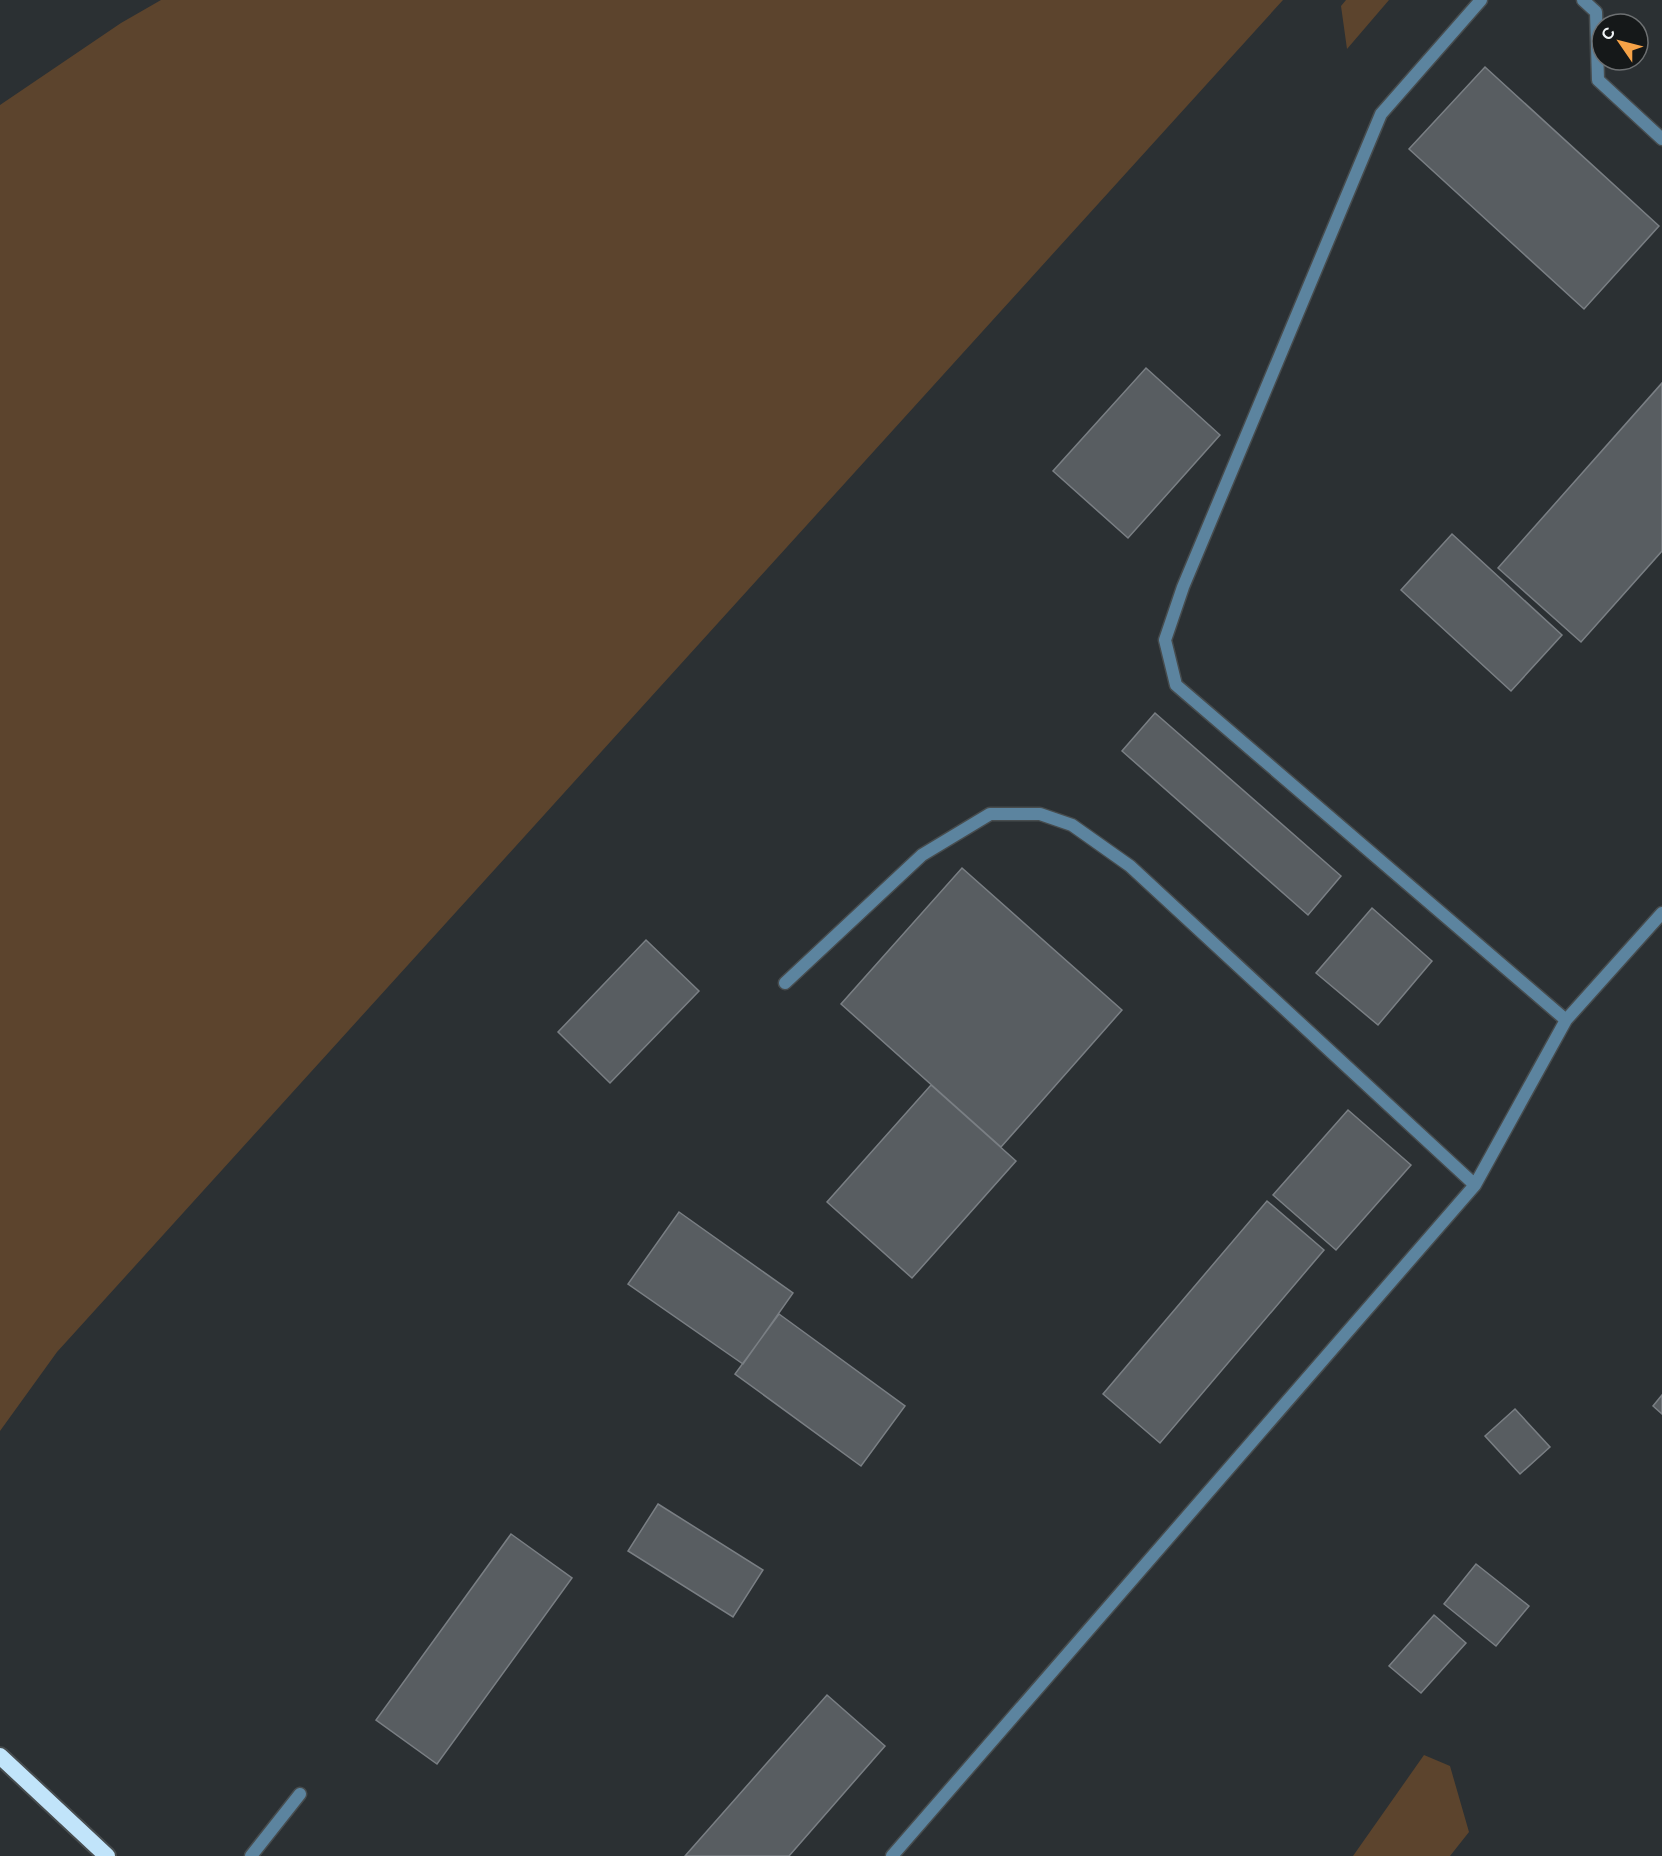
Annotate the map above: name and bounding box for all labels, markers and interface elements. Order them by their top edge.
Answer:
north arrow [1590,12,1650,72]
text: С [1598,24,1619,43]

